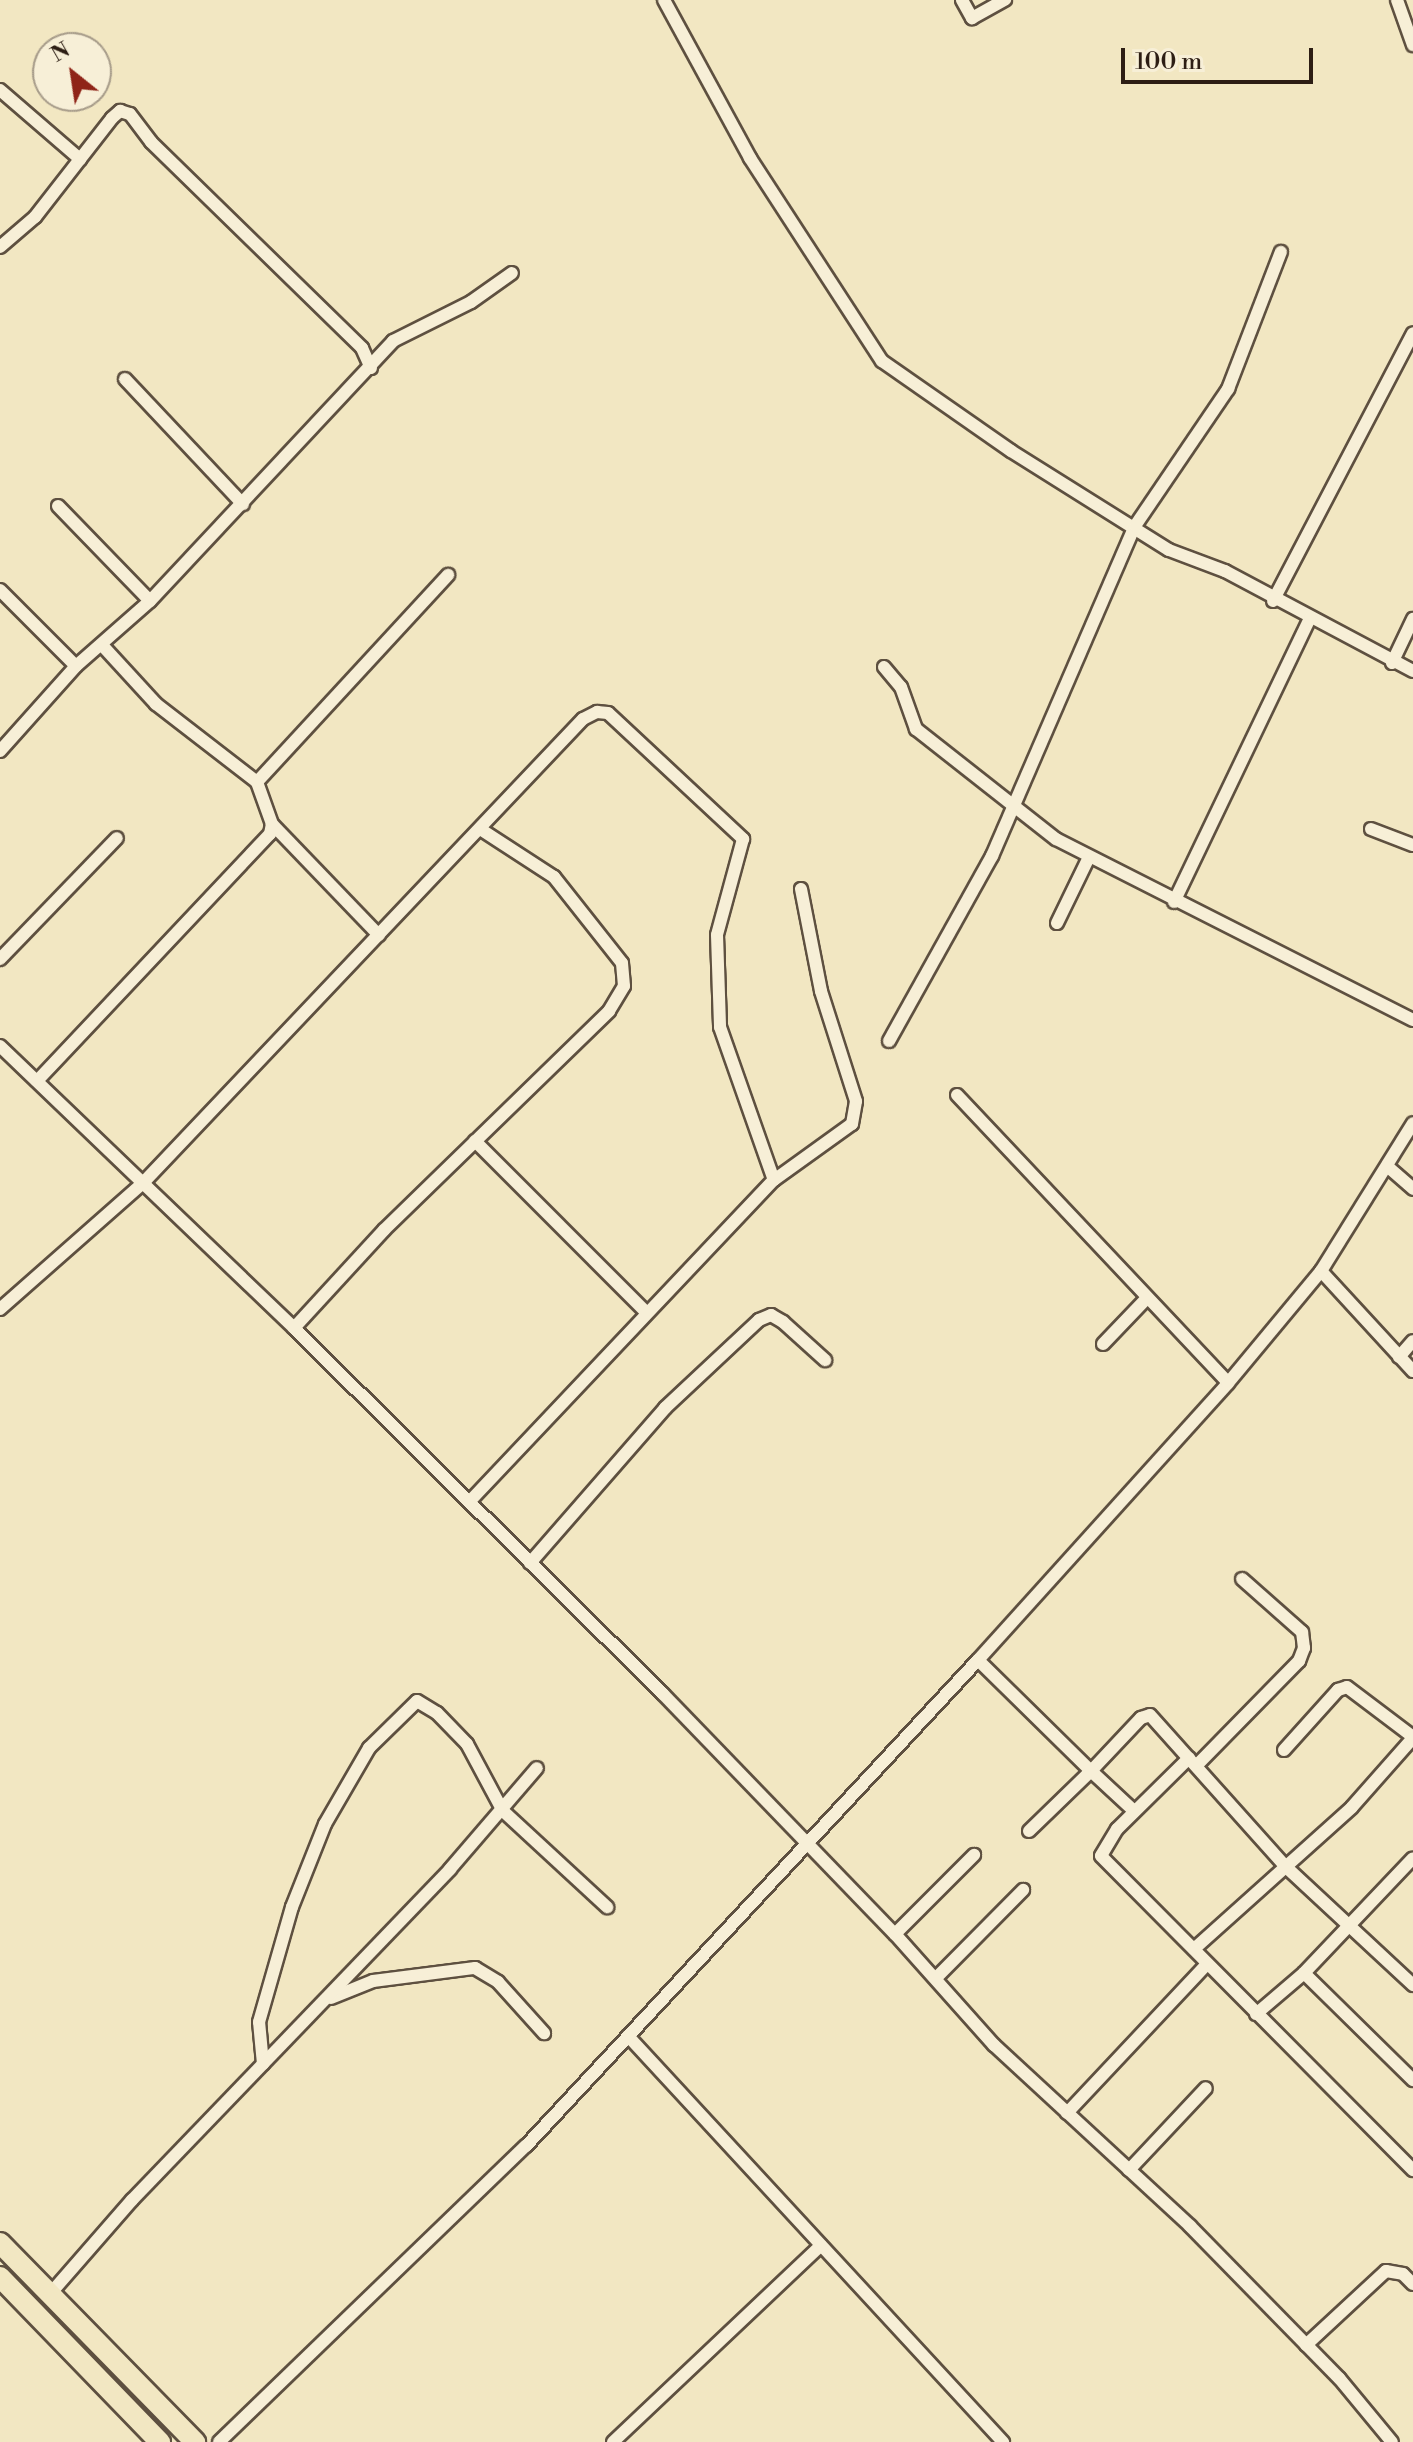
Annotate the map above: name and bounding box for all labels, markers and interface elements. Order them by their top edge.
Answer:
north arrow [32,32,112,112]
scale bar [1125,32,1317,82]
text: N [46,36,75,69]
text: 100 m [1135,47,1202,77]

